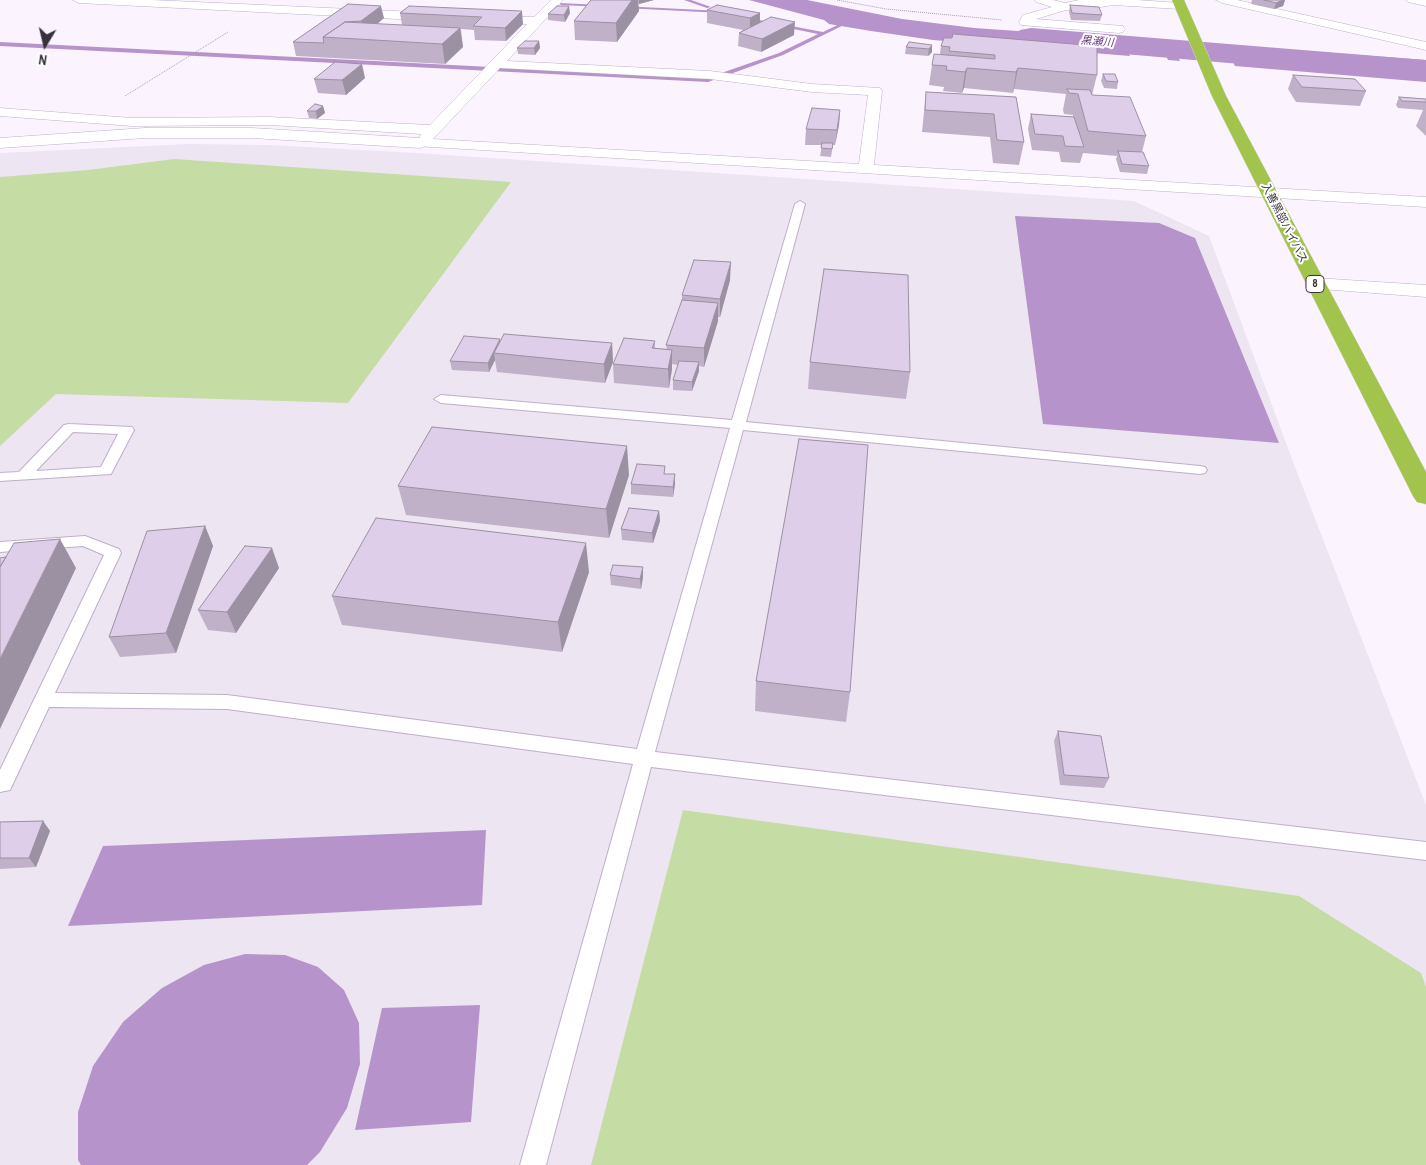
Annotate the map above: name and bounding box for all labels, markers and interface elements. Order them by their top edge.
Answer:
north arrow [20,20,70,70]
water label: 黒瀬川 [1080,34,1114,50]
text: N [37,50,48,69]
street label: 入善黒部バイパス [1258,181,1310,265]
road number: 8 [1306,276,1324,292]

